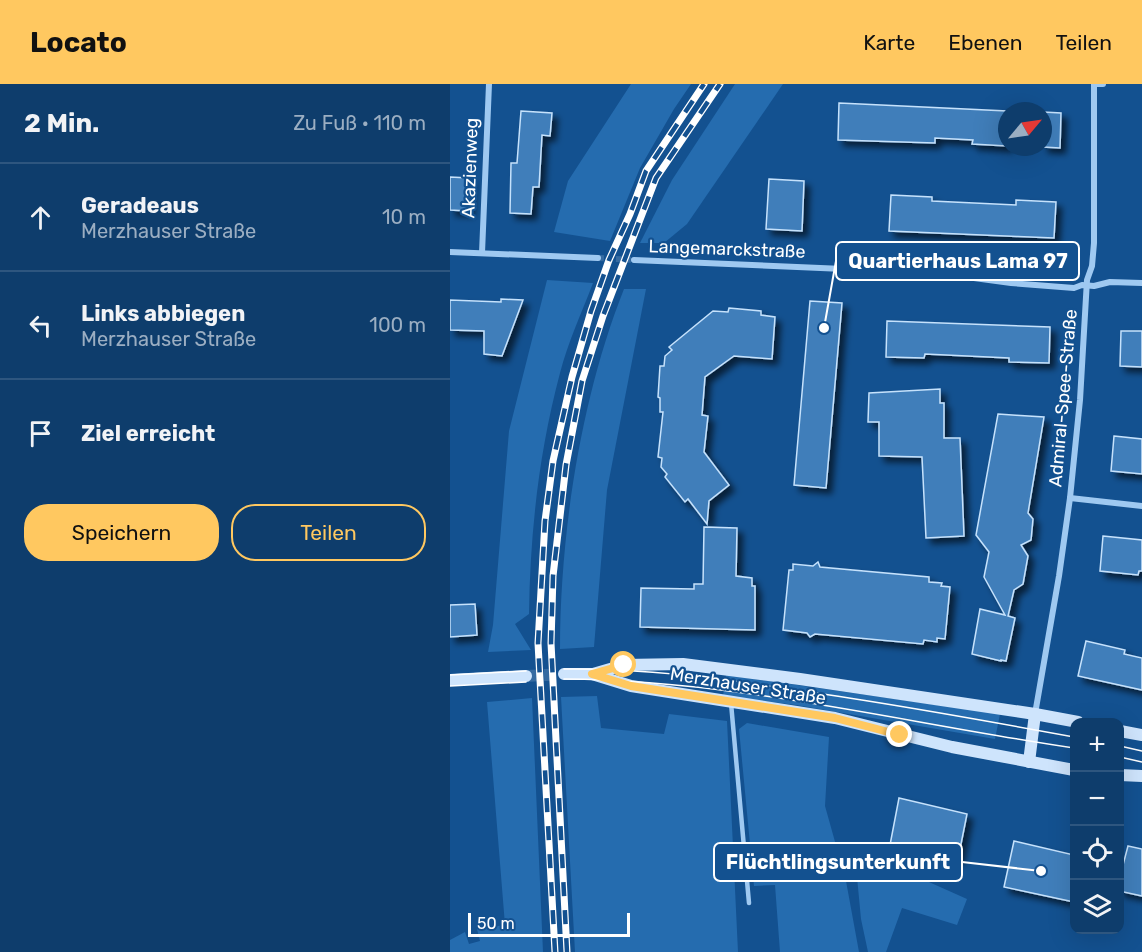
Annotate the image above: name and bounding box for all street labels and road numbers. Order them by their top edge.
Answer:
street label: Akazienweg [457,117,483,219]
street label: Langemarckstraße [648,235,806,263]
street label: Admiral-Spee-Straße [1044,308,1082,488]
street label: Merzhauser Straße [668,663,828,709]

